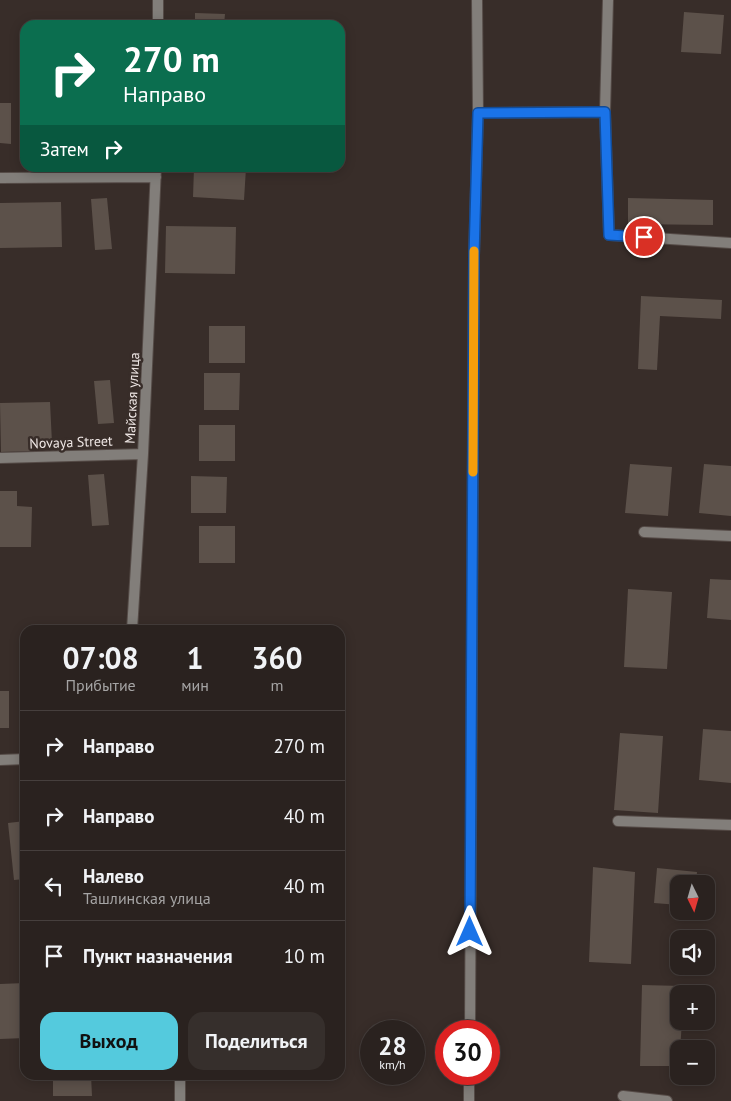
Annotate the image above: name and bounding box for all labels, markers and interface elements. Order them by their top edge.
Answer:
text: 270 m [123,36,220,82]
icon: right [40,40,105,105]
text: Направо [123,80,206,108]
icon: right [99,135,127,163]
text: Затем [40,137,89,161]
pin [623,216,665,258]
icon: arrive [630,223,658,251]
street label: Майская улица [121,352,143,444]
street label: Novaya Street [29,432,113,452]
text: 07:08 [63,638,139,677]
text: 1 [187,638,204,677]
text: 360 [251,638,302,677]
text: Прибытие [65,675,136,695]
text: мин [181,675,209,695]
text: m [270,675,283,695]
icon: right [40,732,68,760]
text: Направо [83,734,154,758]
text: 270 m [273,734,325,758]
icon: right [40,802,68,830]
text: Направо [83,804,154,828]
text: 40 m [284,804,325,828]
text: Налево [83,864,144,888]
icon: left [40,872,68,900]
text: 40 m [284,874,325,898]
north arrow [670,875,715,920]
map controls [670,875,715,1085]
text: Ташлинская улица [83,888,211,908]
position arrow [443,905,495,957]
button: sound [670,930,715,975]
icon: arrive [40,942,68,970]
text: Пункт назначения [83,944,233,968]
text: 10 m [284,944,325,968]
button: + [670,985,715,1030]
button: Выход [40,1012,178,1070]
button: Поделиться [188,1012,325,1070]
speed limit sign: 30 [435,1020,500,1085]
text: 28 [378,1030,407,1062]
button: − [670,1040,715,1085]
text: km/h [379,1057,406,1072]

